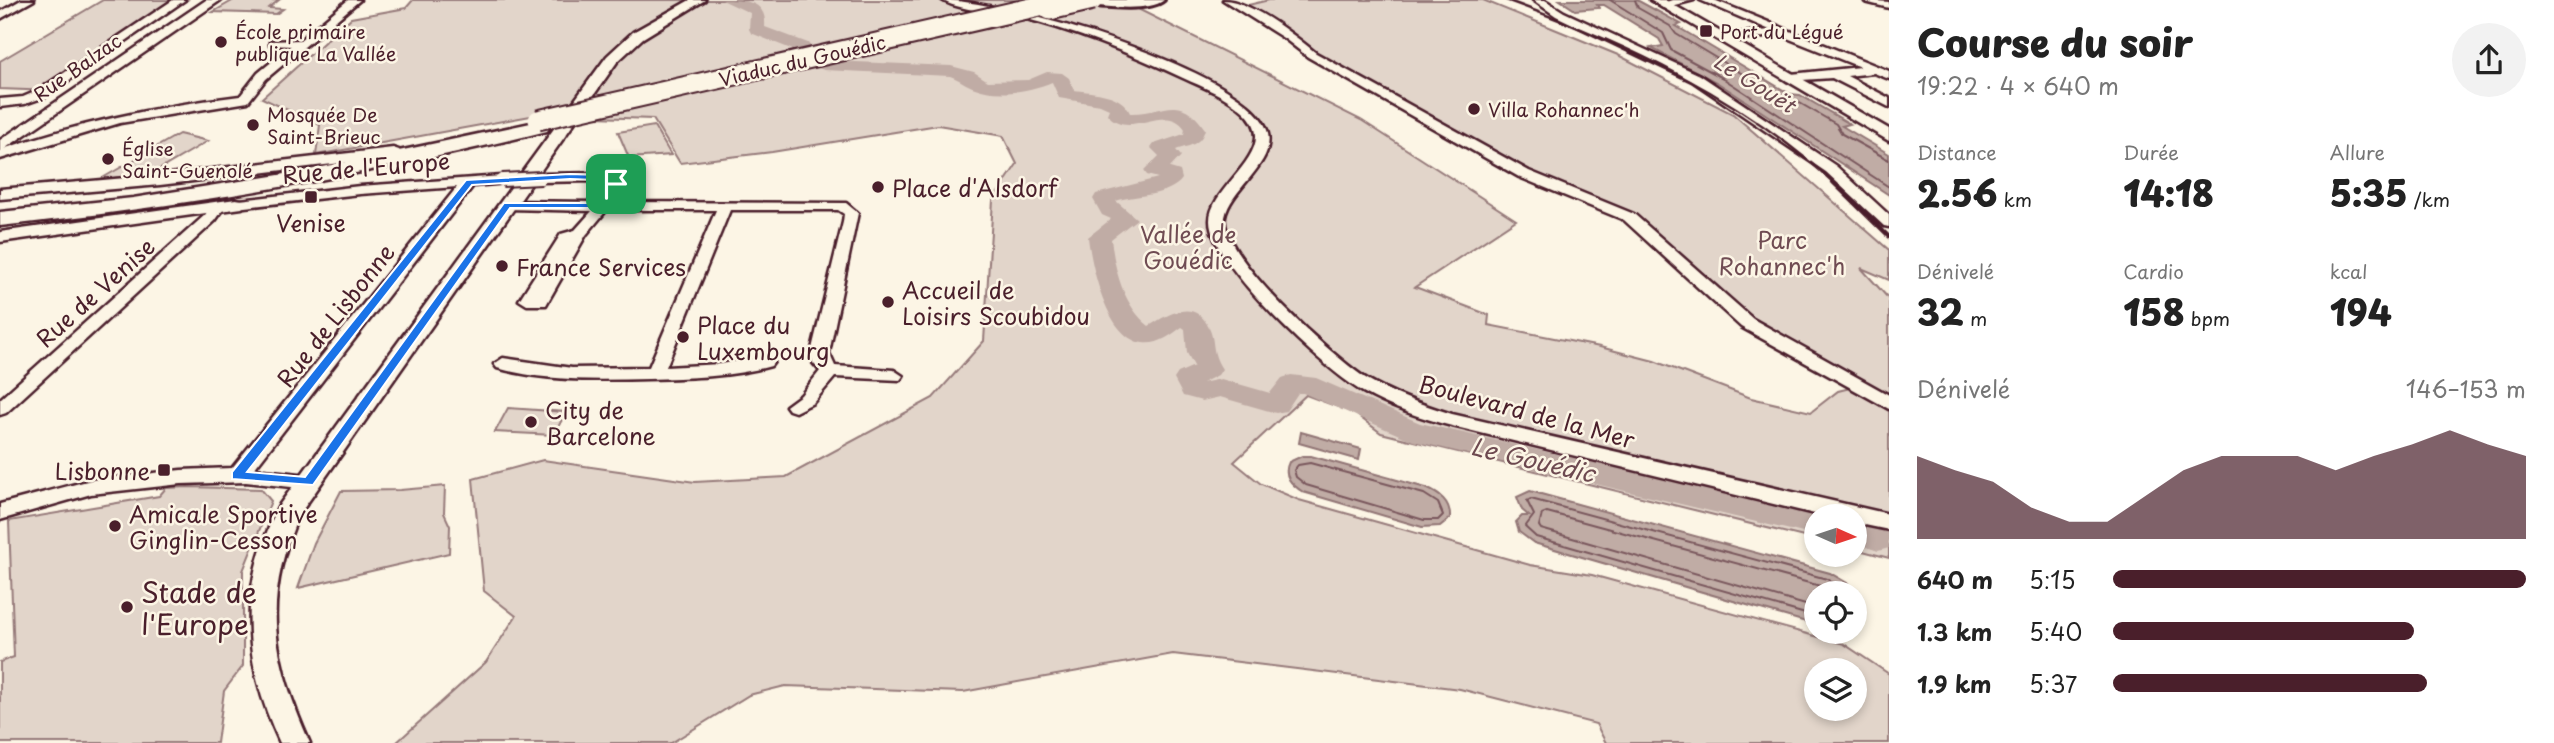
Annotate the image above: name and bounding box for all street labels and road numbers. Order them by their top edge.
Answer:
street label: Rue Balzac [27,26,127,108]
street label: Viaduc du Gouédic [716,27,888,93]
street label: Rue de l'Europe [281,142,451,192]
street label: Rue de Venise [28,229,162,355]
street label: Rue de Lisbonne [268,236,402,394]
street label: Boulevard de la Mer [1415,365,1639,457]

